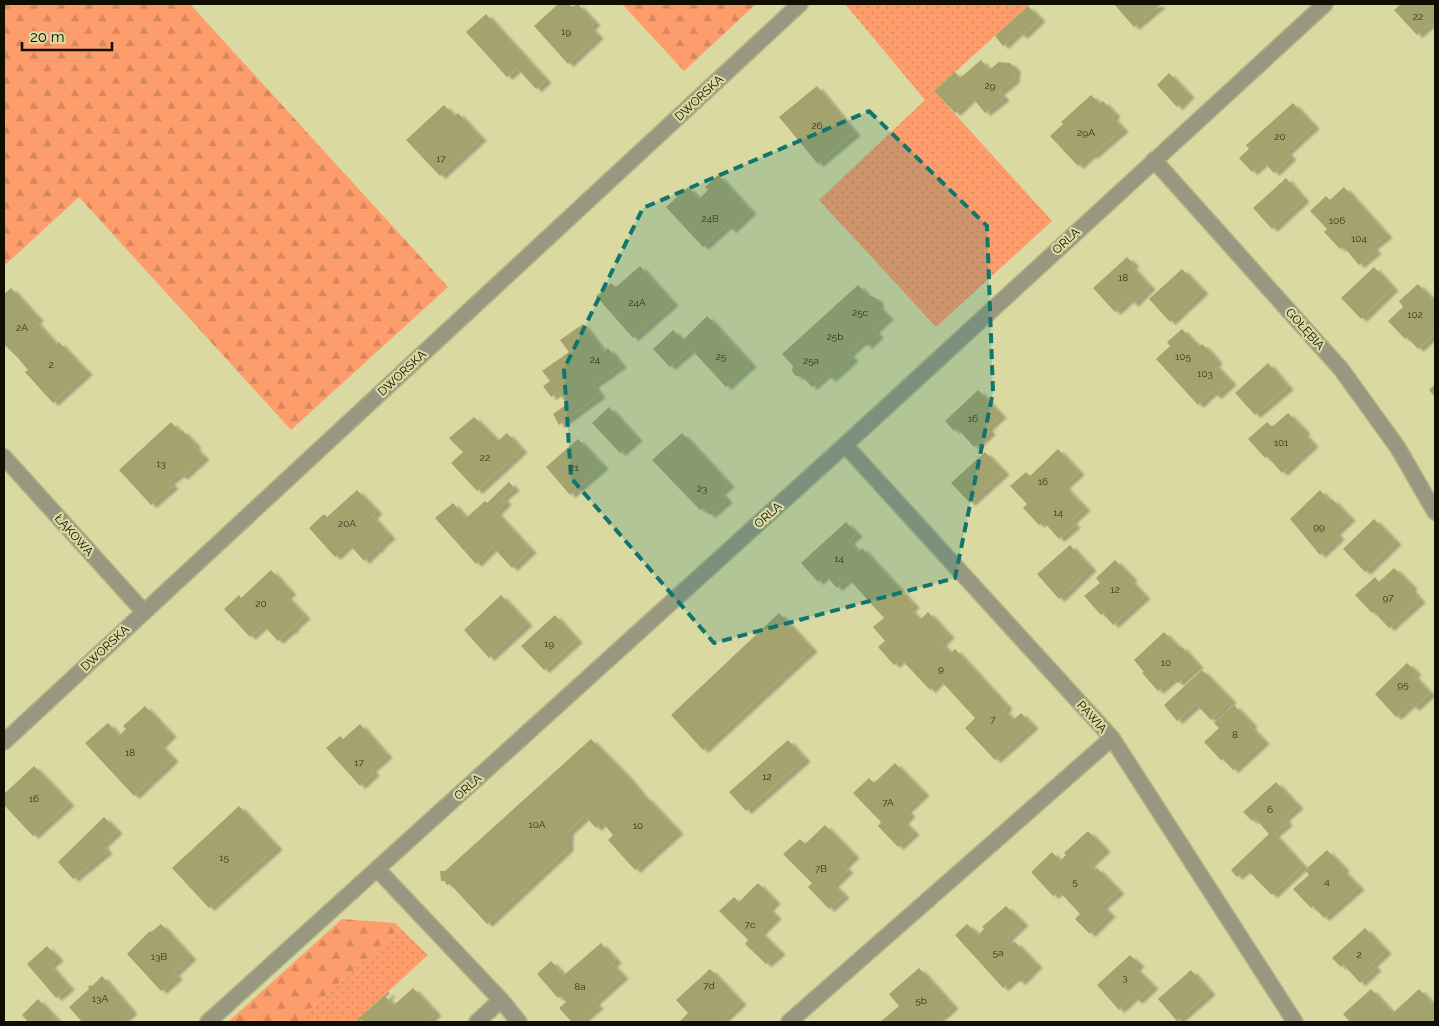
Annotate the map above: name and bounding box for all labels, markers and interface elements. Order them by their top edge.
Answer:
house number: 22 [1413,11,1423,22]
scale bar [22,20,112,52]
house number: 19 [561,26,571,37]
text: 20 m [30,28,65,46]
street label: DWORSKA [672,72,726,124]
house number: 29 [984,80,996,91]
house number: 26 [811,120,823,131]
house number: 29A [1077,127,1095,138]
house number: 20 [1274,131,1286,142]
house number: 17 [436,153,446,164]
house number: 24B [701,213,719,224]
house number: 106 [1329,215,1345,226]
street label: ORLA [1050,225,1082,257]
house number: 104 [1351,233,1367,244]
house number: 18 [1118,272,1128,283]
house number: 24A [628,297,646,308]
street label: GOŁĘBIA [1283,305,1327,353]
house number: 25c [852,307,869,318]
house number: 102 [1407,309,1423,320]
house number: 2A [16,322,28,333]
house number: 25b [827,331,843,342]
street label: DWORSKA [375,347,429,399]
house number: 25 [716,351,727,362]
house number: 105 [1175,351,1191,362]
house number: 24 [590,354,601,365]
house number: 25a [803,355,819,366]
house number: 2 [48,359,54,370]
house number: 103 [1197,368,1213,379]
house number: 16 [968,413,978,424]
house number: 101 [1274,437,1289,448]
house number: 22 [480,452,490,463]
house number: 13 [156,458,166,469]
house number: 21 [569,462,579,473]
house number: 16 [1038,476,1048,487]
house number: 23 [697,483,707,494]
street label: ORLA [751,499,785,531]
house number: 14 [1053,507,1063,518]
street label: ŁĄKOWA [52,511,96,559]
house number: 20A [338,518,356,529]
house number: 99 [1313,521,1325,532]
house number: 14 [834,553,844,564]
house number: 12 [1110,584,1120,595]
house number: 97 [1382,592,1394,603]
house number: 20 [255,598,267,609]
street label: DWORSKA [78,622,132,674]
house number: 19 [544,638,554,649]
house number: 10 [1161,657,1171,668]
house number: 9 [938,663,944,674]
house number: 95 [1397,679,1409,690]
street label: PAWIA [1074,698,1110,736]
house number: 7 [990,714,996,725]
house number: 8 [1232,729,1238,740]
house number: 18 [125,747,135,758]
house number: 17 [354,757,364,768]
street label: ORLA [451,771,485,803]
house number: 12 [762,771,772,782]
house number: 16 [29,793,39,804]
house number: 7A [882,797,894,808]
house number: 6 [1267,804,1273,815]
house number: 10A [529,819,546,830]
house number: 10 [633,820,643,831]
house number: 15 [219,852,229,863]
house number: 7B [815,863,827,874]
house number: 5 [1072,876,1078,887]
house number: 4 [1324,876,1330,887]
house number: 7c [745,919,756,930]
house number: 5a [993,947,1003,958]
house number: 2 [1356,949,1362,960]
house number: 13B [151,951,167,962]
house number: 3 [1122,972,1128,983]
house number: 7d [703,980,715,991]
house number: 8a [574,981,586,992]
house number: 13A [92,993,108,1004]
house number: 5b [915,995,927,1006]

